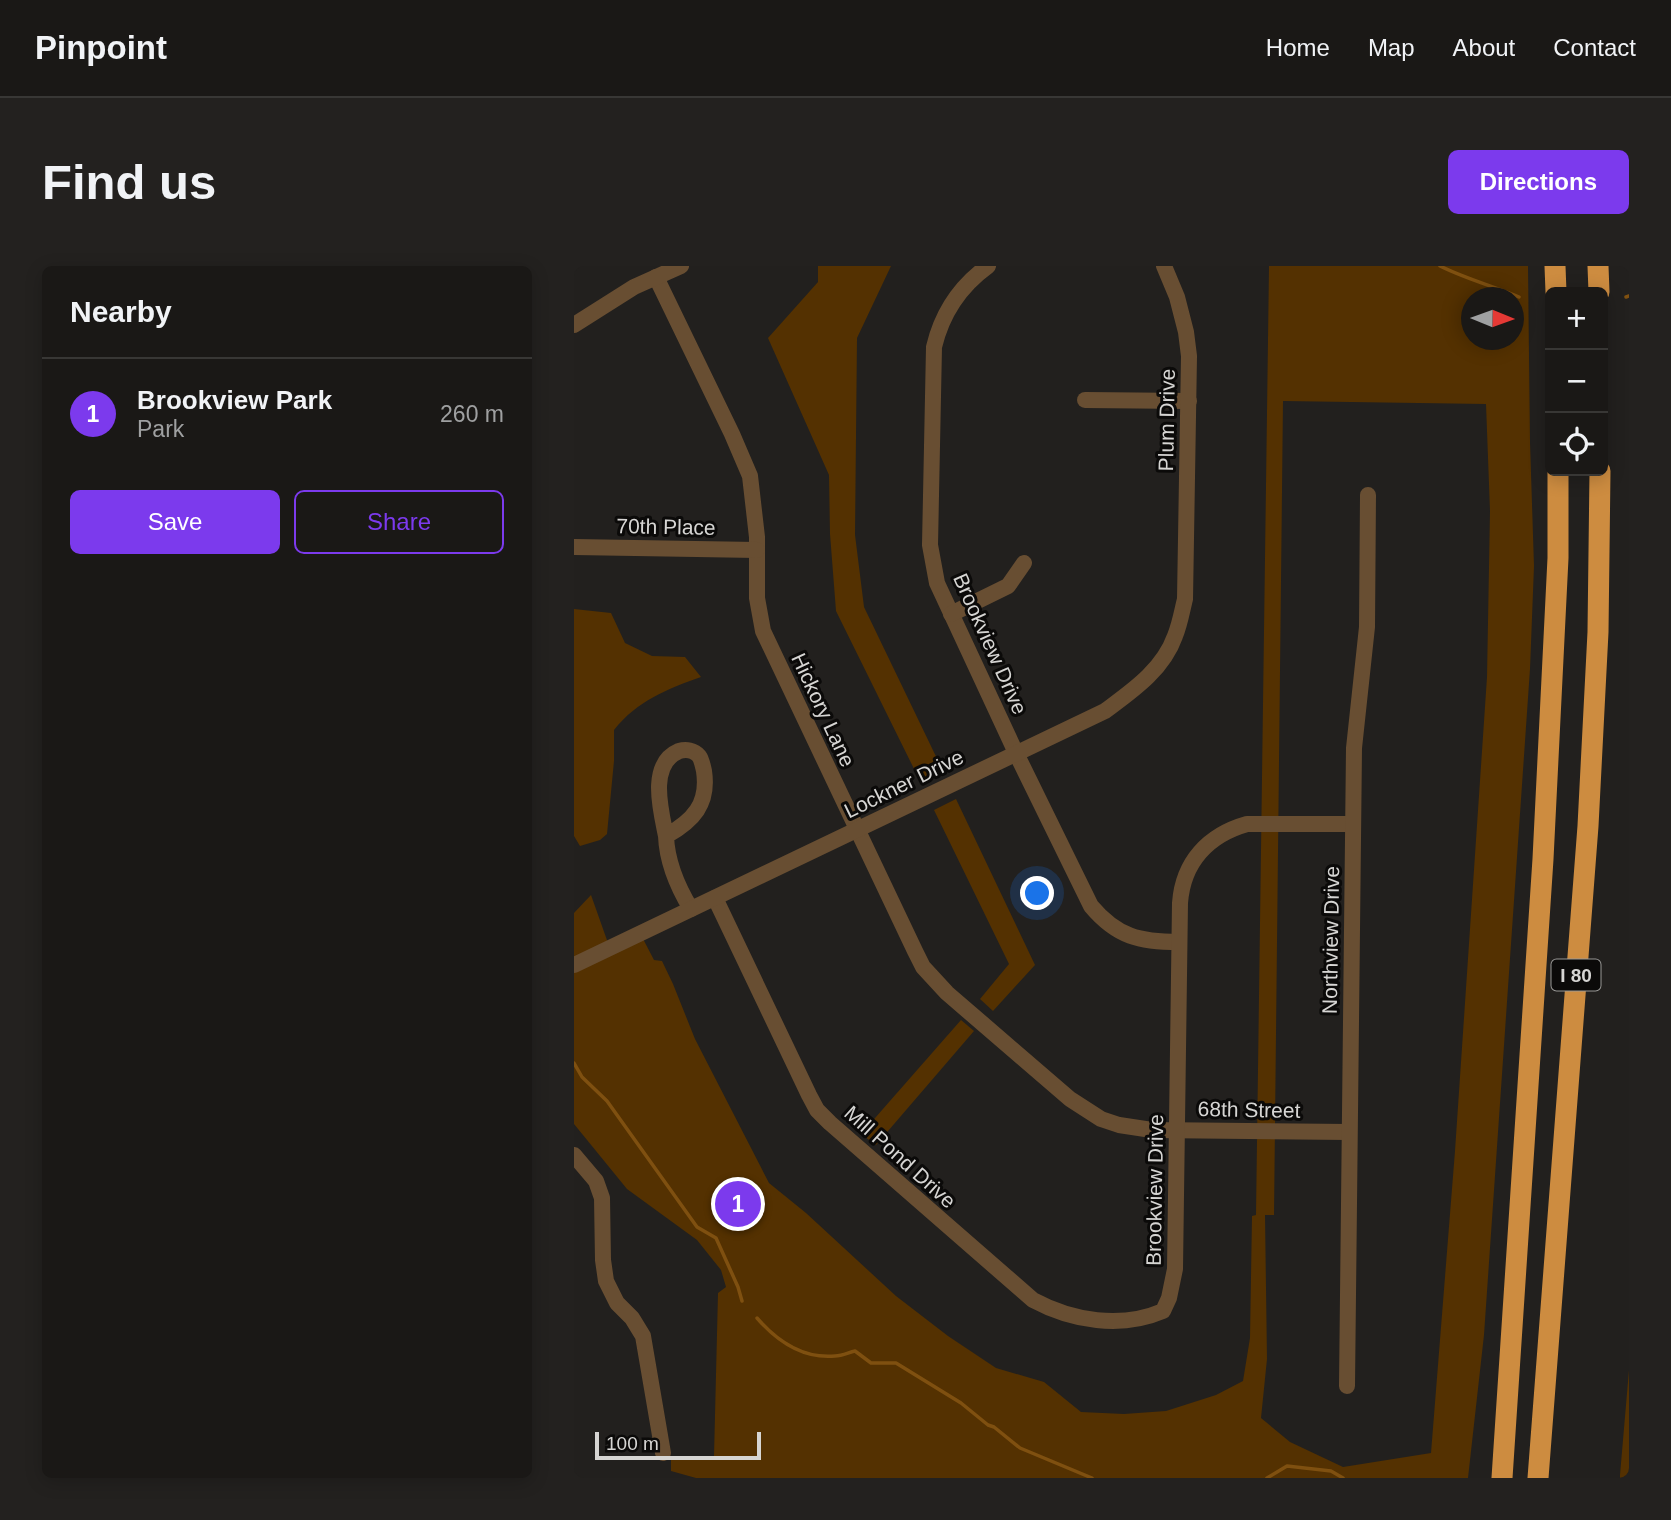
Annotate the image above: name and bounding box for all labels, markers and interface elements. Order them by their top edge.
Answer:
text: Pinpoint [35,29,167,66]
text: Home [1266,34,1330,61]
text: Map [1368,34,1415,61]
text: About [1453,34,1515,61]
text: Contact [1553,34,1636,61]
button: Directions [1448,150,1629,214]
text: Find us [42,155,216,209]
north arrow [1461,287,1524,350]
map controls [1545,287,1608,476]
button: + [1545,287,1608,350]
text: Nearby [70,295,172,328]
button: − [1545,350,1608,413]
street label: Plum Drive [1154,368,1179,472]
text: Brookview Park [137,385,332,415]
text: 1 [87,401,99,427]
text: 260 m [440,401,504,427]
button: locate [1545,413,1608,476]
text: Park [137,416,184,442]
button: Save [70,490,280,554]
button: Share [294,490,504,554]
street label: 70th Place [616,514,716,539]
street label: Brookview Drive [949,570,1032,718]
street label: Hickory Lane [787,649,860,770]
street label: Lockner Drive [841,745,967,822]
street label: Northview Drive [1318,866,1343,1014]
your location [1020,876,1054,910]
road number: I 80 [1552,960,1600,990]
street label: 68th Street [1197,1097,1301,1122]
street label: Mill Pond Drive [840,1101,961,1212]
street label: Brookview Drive [1142,1114,1167,1266]
pin: 1 [715,1178,761,1230]
scale bar [595,1429,761,1461]
text: 100 m [606,1433,659,1454]

